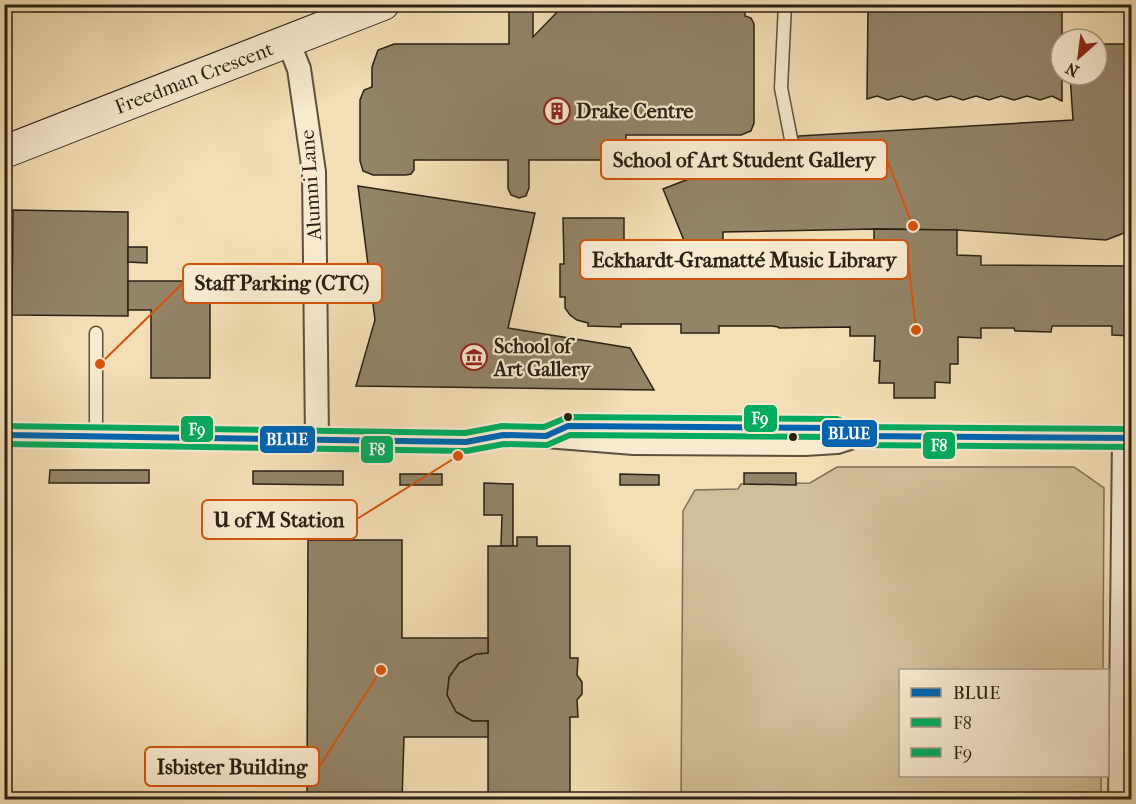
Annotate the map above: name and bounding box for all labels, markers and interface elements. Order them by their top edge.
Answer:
north arrow [1049,27,1109,87]
street label: Freedman Crescent [111,37,277,119]
text: N [1062,58,1082,81]
building icon: Drake Centre [542,96,572,126]
place label: Drake Centre [576,100,694,123]
street label: Alumni Lane [296,129,326,242]
callout: School of Art Student Gallery [601,140,887,179]
text: School of Art Student Gallery [613,148,877,172]
callout: Eckhardt-Gramatté Music Library [580,240,908,279]
text: Eckhardt-Gramatté Music Library [592,248,898,272]
callout: Staff Parking (CTC) [183,264,382,303]
text: Staff Parking (CTC) [195,271,370,295]
place label: School of Art Gallery [492,335,592,381]
museum icon: School of Art Gallery [459,342,489,372]
line badge: F9 [743,404,778,433]
text: F9 [751,409,768,429]
unlabelled marker [562,411,574,423]
line badge: F9 [180,415,214,443]
line badge: BLUE [821,419,878,448]
text: F9 [188,420,205,440]
text: BLUE [828,424,870,443]
line badge: BLUE [259,425,316,454]
text: BLUE [266,430,308,449]
unlabelled marker [787,431,799,443]
line badge: F8 [922,431,956,460]
line badge: F8 [360,435,394,464]
text: F8 [930,436,947,455]
text: F8 [368,440,385,459]
callout: U of M Station [202,500,357,539]
text: U of M Station [213,508,345,532]
legend [899,669,1109,777]
text: BLUE [953,683,1000,704]
text: F8 [953,713,972,734]
text: F9 [953,743,972,764]
callout: Isbister Building [145,747,319,786]
text: Isbister Building [157,755,308,779]

